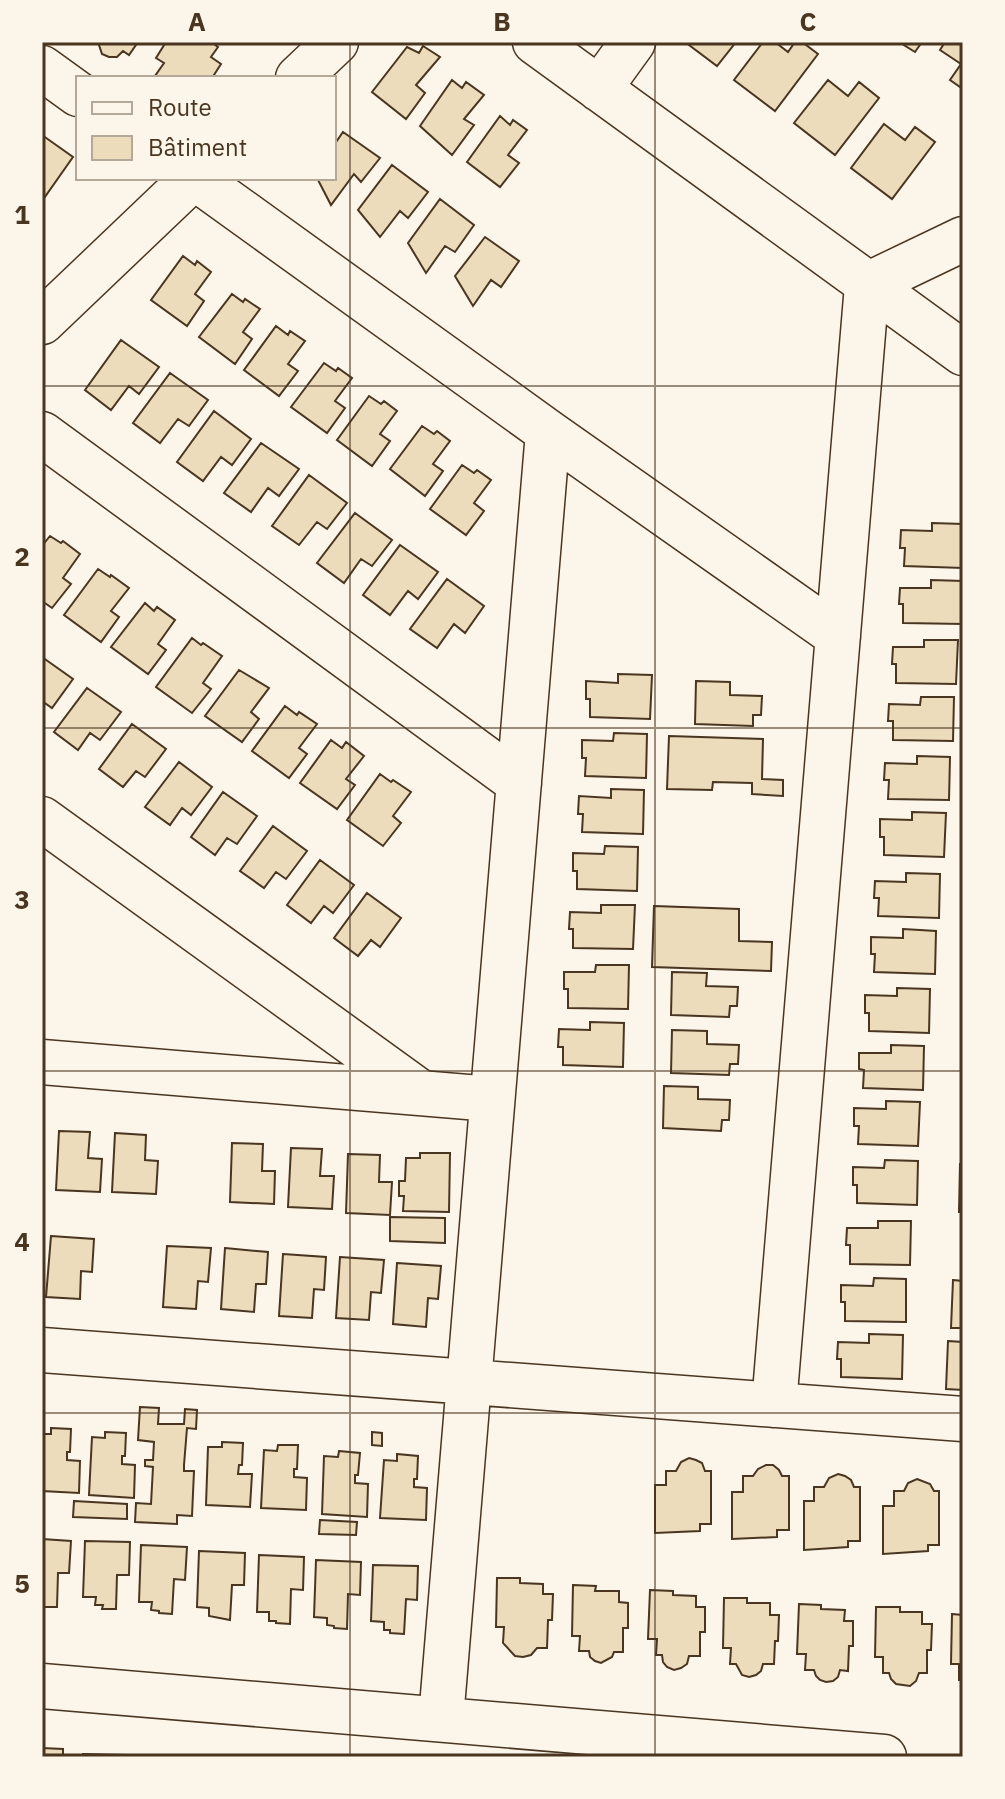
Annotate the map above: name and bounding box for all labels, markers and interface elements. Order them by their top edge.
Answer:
text: A [188,4,206,38]
text: B [493,4,511,38]
text: C [800,4,817,38]
legend [76,76,336,180]
text: Route [148,91,212,123]
text: Bâtiment [148,131,247,163]
text: 1 [14,197,30,231]
text: 2 [14,539,30,573]
text: 3 [14,882,30,916]
text: 4 [14,1224,30,1258]
text: 5 [14,1566,30,1600]

